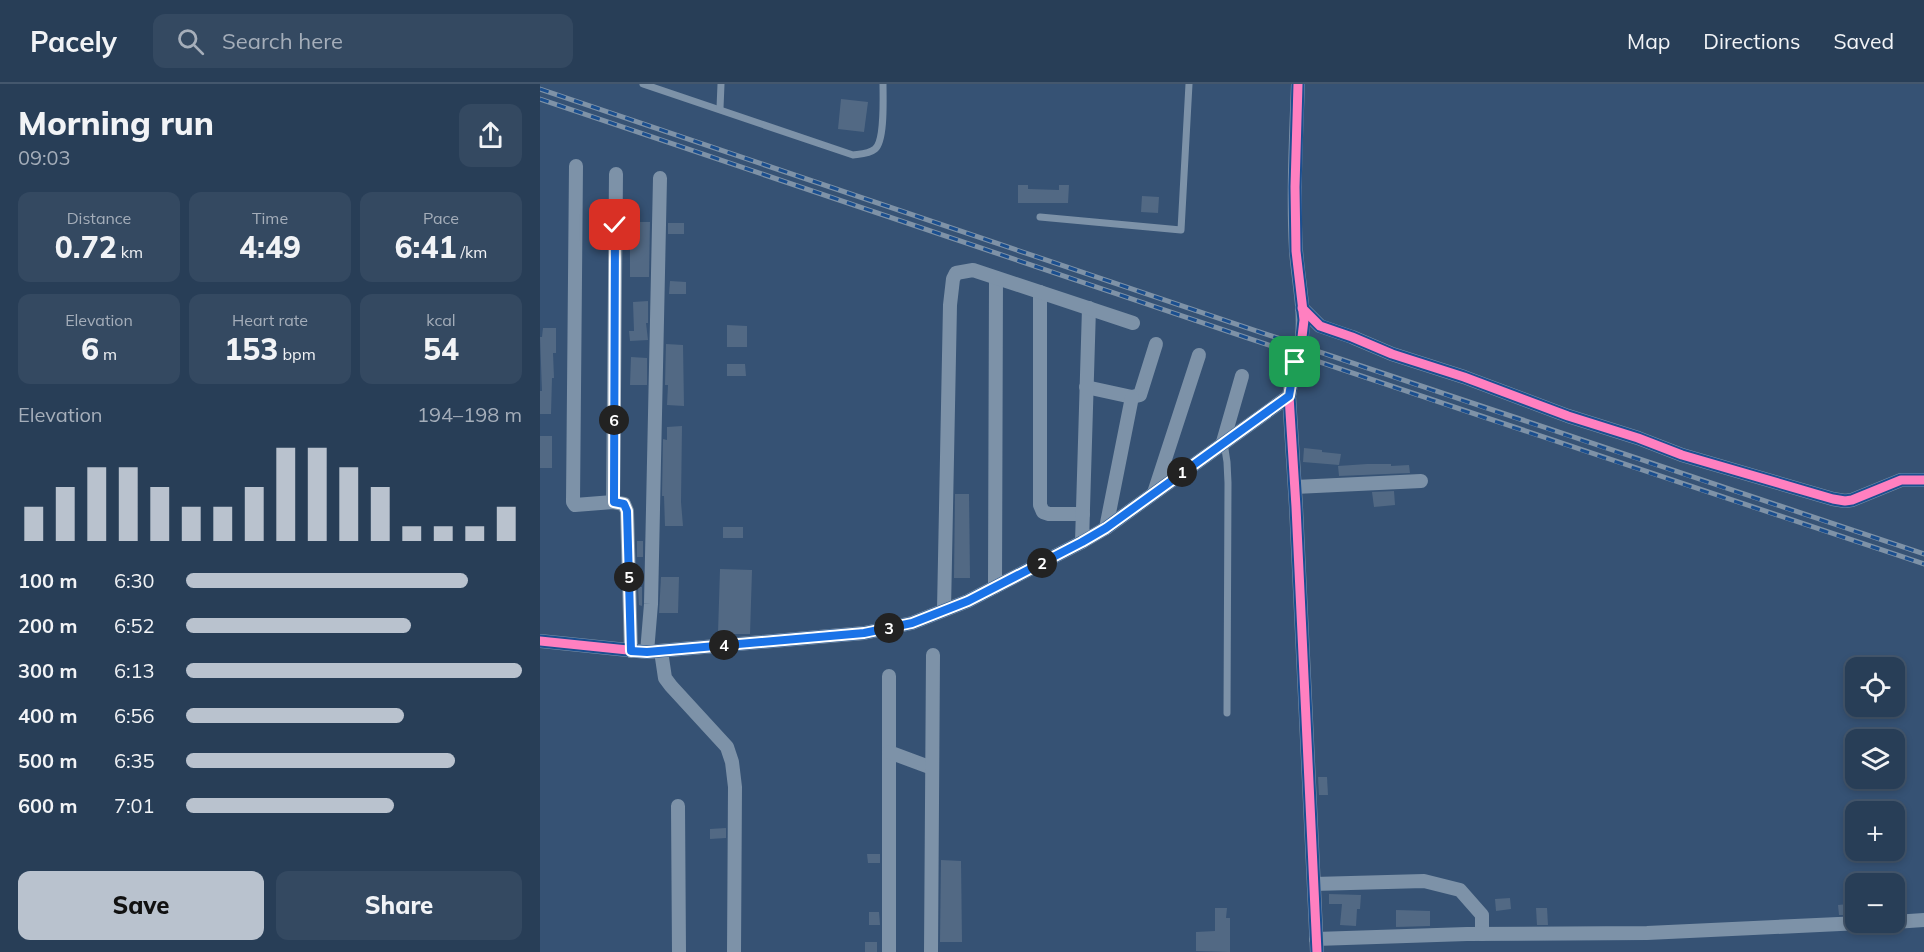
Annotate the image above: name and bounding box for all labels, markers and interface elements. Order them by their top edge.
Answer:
search box [153,14,573,68]
text: Pacely [30,24,117,59]
icon: search [174,25,207,58]
text: Search here [222,27,343,55]
text: Map [1627,28,1670,54]
text: Directions [1703,28,1800,54]
text: Saved [1833,28,1894,54]
text: Morning run [18,102,214,143]
button: share [459,104,522,167]
text: 09:03 [18,145,71,170]
pin [589,199,640,250]
text: Distance [67,208,131,228]
text: Time [252,208,288,228]
text: Pace [423,208,459,228]
icon: check [598,208,631,241]
text: 0.72 [55,228,117,266]
text: 4:49 [239,228,301,266]
text: 6:41 [395,228,456,266]
text: km [117,242,143,262]
text: /km [456,242,487,262]
text: Elevation [65,310,133,330]
text: Heart rate [232,310,308,330]
text: kcal [426,310,456,330]
text: 6 [81,330,99,368]
text: 153 [224,330,278,368]
text: 54 [423,330,459,368]
pin [1269,336,1320,387]
text: m [99,344,117,364]
text: bpm [278,344,316,364]
icon: arrive [1278,345,1311,378]
text: Elevation [18,402,103,427]
text: 194–198 m [417,402,522,427]
pin: 6 [599,405,629,435]
text: 6 [609,410,619,430]
pin: 1 [1167,457,1197,487]
text: 1 [1177,462,1187,482]
pin: 2 [1027,548,1057,578]
text: 2 [1037,553,1047,573]
pin: 5 [614,562,644,592]
text: 5 [624,567,634,587]
text: 100 m [18,568,77,593]
text: 6:30 [114,568,155,593]
text: 200 m [18,613,77,638]
text: 6:52 [114,613,155,638]
pin: 3 [874,613,904,643]
text: 3 [884,618,894,638]
pin: 4 [709,630,739,660]
text: 4 [719,635,729,655]
map controls [1845,657,1905,933]
button: locate [1845,657,1905,717]
text: 300 m [18,658,77,683]
text: 6:13 [114,658,155,683]
text: 400 m [18,703,77,728]
text: 6:56 [114,703,155,728]
button: layers [1845,729,1905,789]
text: 500 m [18,748,77,773]
text: 6:35 [114,748,155,773]
text: 600 m [18,793,77,818]
text: 7:01 [114,793,155,818]
button: + [1845,801,1905,861]
button: Save [18,871,264,940]
button: Share [276,871,522,940]
button: − [1845,873,1905,933]

